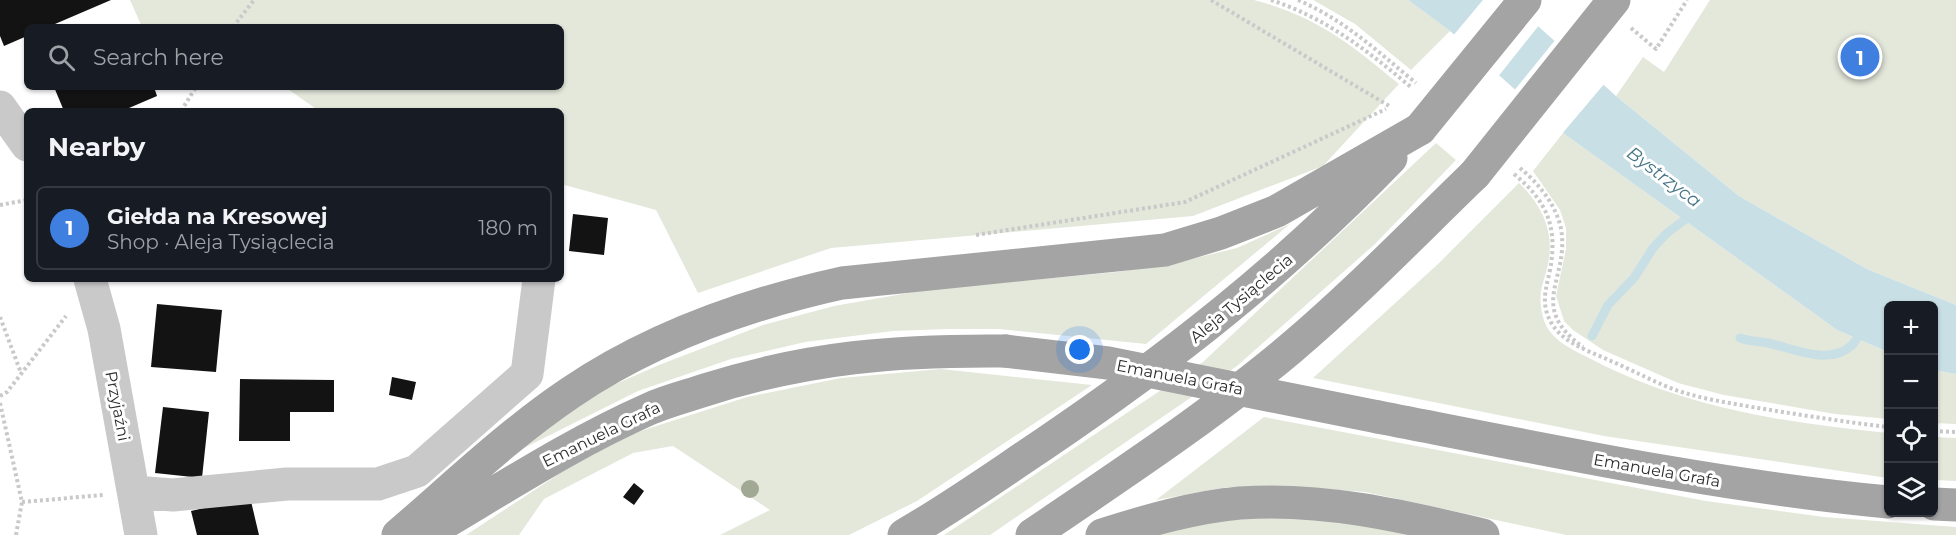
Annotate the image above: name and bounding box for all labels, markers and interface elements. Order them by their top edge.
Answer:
search box [24,24,564,90]
pin: 1 [1840,34,1880,80]
icon: search [45,41,78,74]
text: Search here [93,44,224,71]
text: Nearby [48,131,145,163]
water label: Bystrzyca [1623,142,1705,212]
text: Giełda na Kresowej [107,203,327,230]
text: 1 [66,216,73,240]
text: 180 m [478,216,538,240]
text: Shop · Aleja Tysiąclecia [107,230,335,254]
street label: Aleja Tysiąclecia [1186,250,1297,347]
map controls [1884,301,1938,517]
button: + [1884,301,1938,355]
your location [1065,335,1094,364]
button: − [1884,355,1938,409]
street label: Emanuela Grafa [1115,356,1245,399]
street label: Przyjaźni [101,369,134,443]
street label: Emanuela Grafa [539,398,663,471]
button: locate [1884,409,1938,463]
street label: Emanuela Grafa [1592,450,1722,491]
button: layers [1884,463,1938,517]

